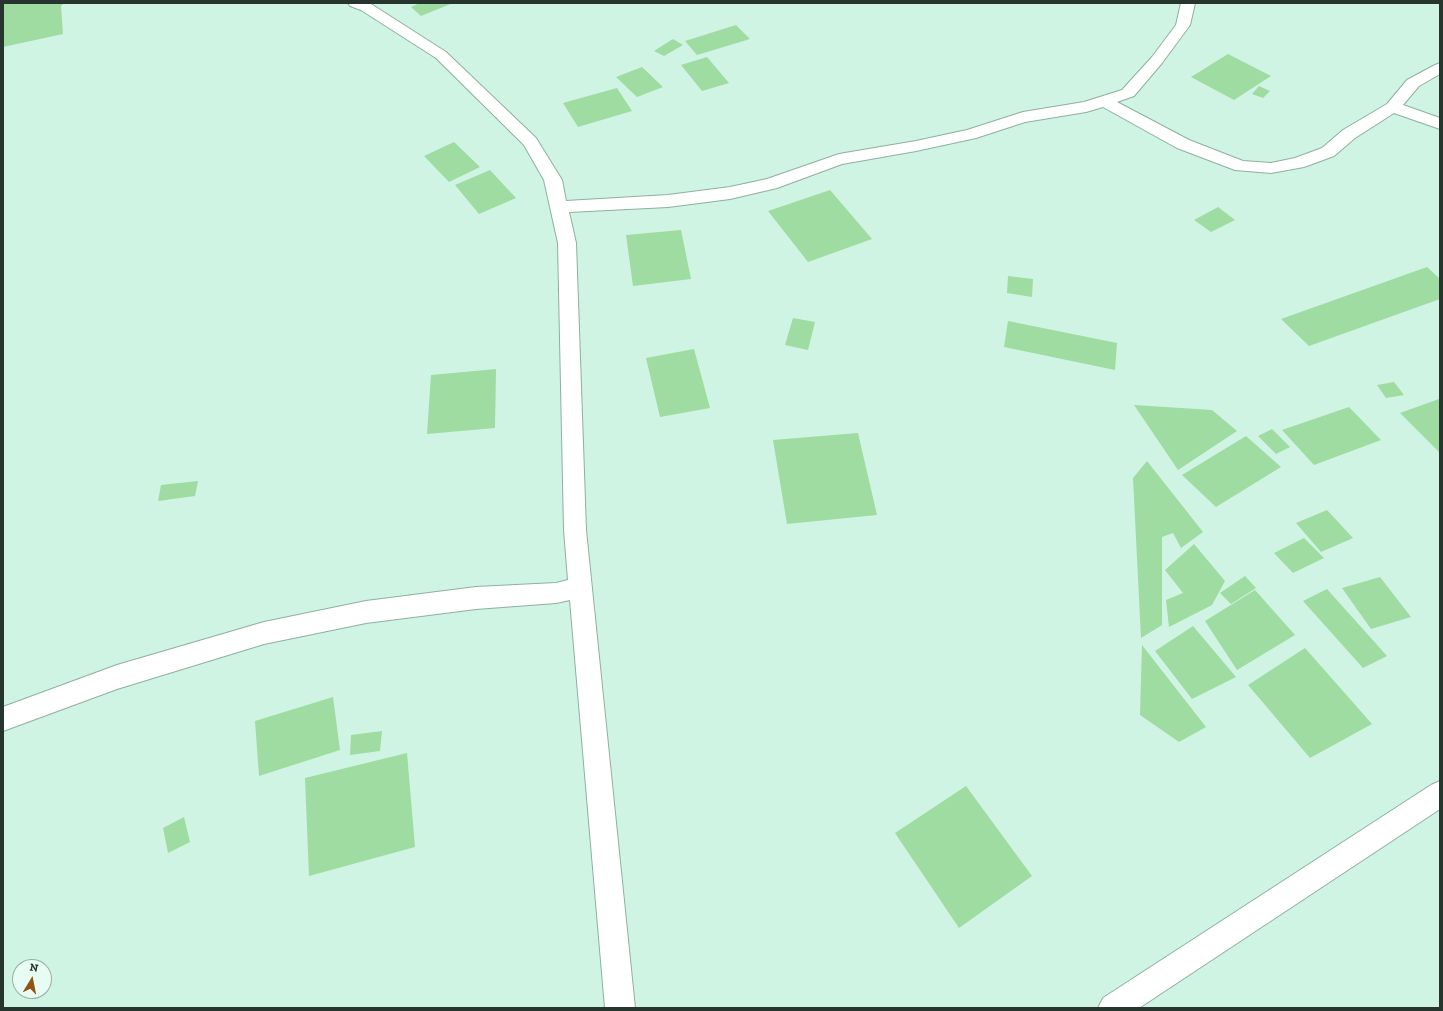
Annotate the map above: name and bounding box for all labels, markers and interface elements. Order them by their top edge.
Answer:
north arrow [12,959,52,999]
text: N [29,961,39,975]

